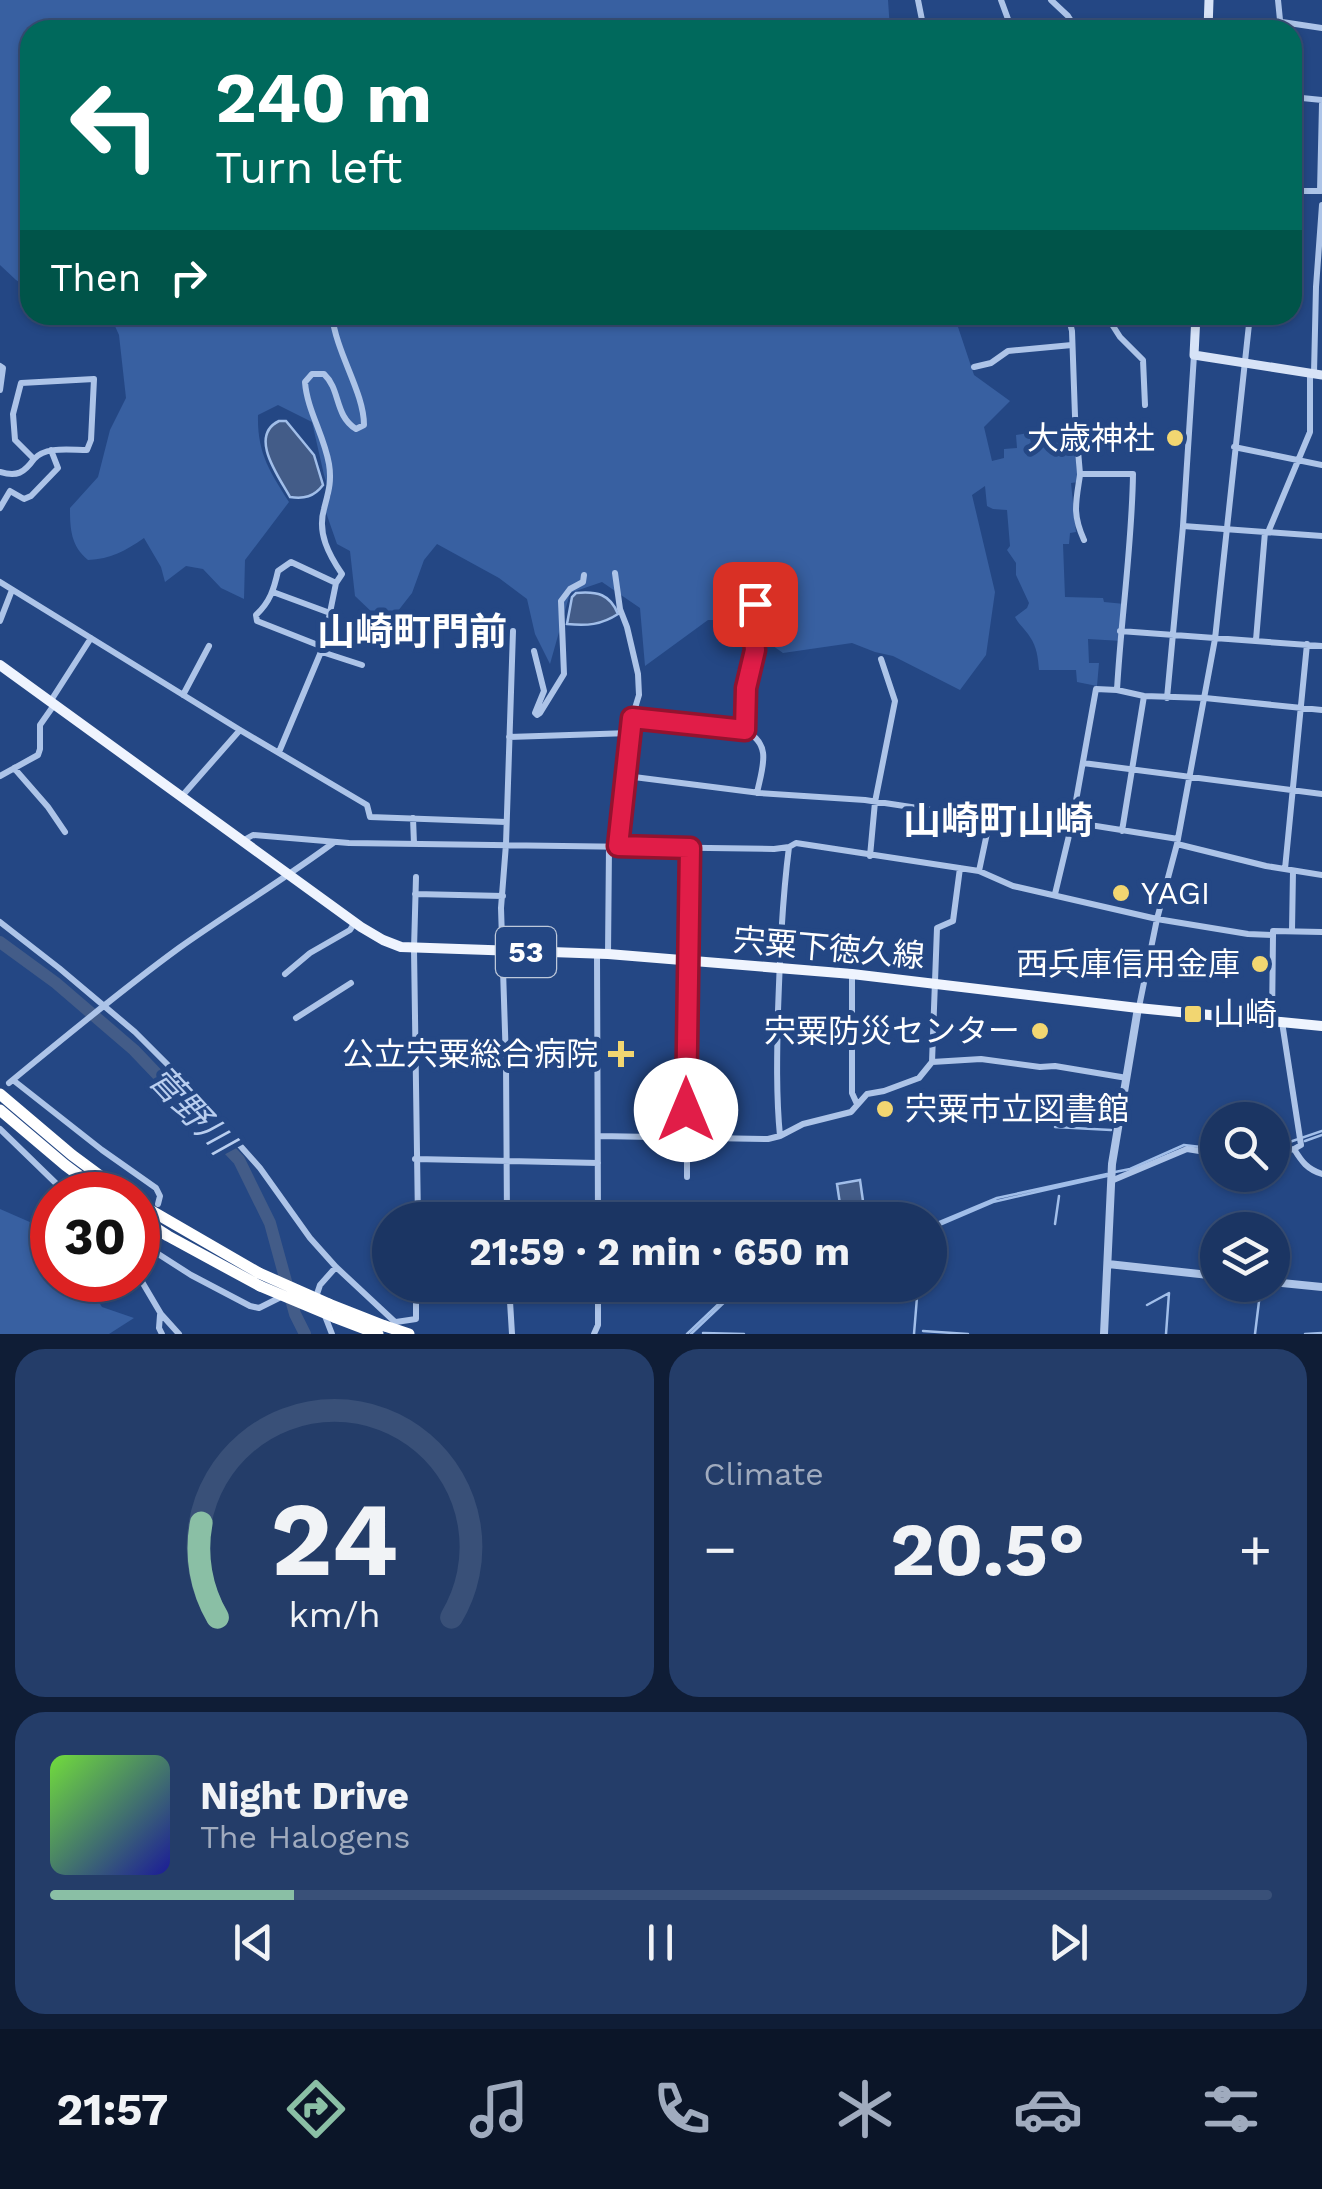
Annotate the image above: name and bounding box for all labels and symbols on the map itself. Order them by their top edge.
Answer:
place label: 大歳神社 [1027,419,1155,457]
marker: 大歳神社 [1164,427,1186,449]
pin [713,562,798,647]
district label: 山崎町門前 [317,610,507,654]
district label: 山崎町山崎 [903,799,1093,843]
place label: YAGI [1141,874,1210,912]
marker: YAGI [1110,882,1132,904]
street label: 宍粟下徳久線 [732,921,926,975]
road number: 53 [496,927,556,977]
place label: 西兵庫信用金庫 [1016,945,1240,983]
marker: 西兵庫信用金庫 [1249,953,1271,975]
place label: 山崎 [1213,995,1277,1033]
marker: 山崎 [1182,1003,1204,1025]
place label: 宍粟防災センター [764,1012,1020,1050]
marker: 宍粟防災センター [1029,1020,1051,1042]
place label: 公立宍粟総合病院 [342,1035,598,1073]
marker: 公立宍粟総合病院 [608,1041,634,1067]
water label: 菅野川 [140,1057,245,1166]
position arrow [634,1058,738,1162]
place label: 宍粟市立図書館 [905,1090,1129,1128]
marker: 宍粟市立図書館 [874,1098,896,1120]
speed limit sign: 30 [30,1172,160,1302]

